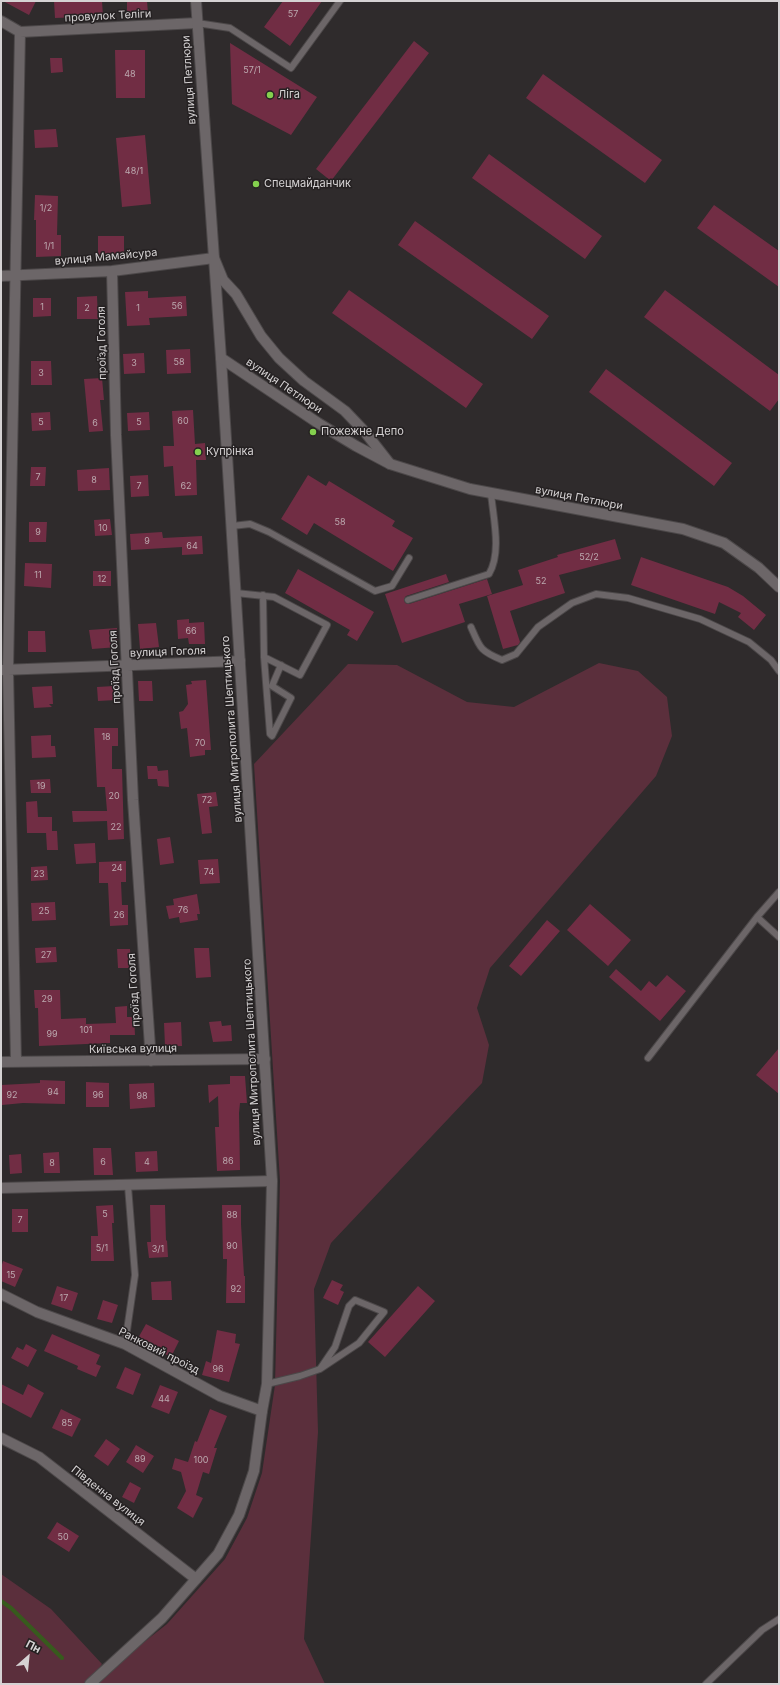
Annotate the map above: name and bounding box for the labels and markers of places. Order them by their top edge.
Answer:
place label: Ліга [278,88,300,102]
marker: Ліга [265,90,275,100]
place label: Спецмайданчик [264,177,351,191]
marker: Спецмайданчик [251,179,261,189]
place label: Пожежне Депо [321,425,404,439]
marker: Пожежне Депо [308,427,318,437]
place label: Купрінка [206,445,254,459]
marker: Купрінка [193,447,203,457]

